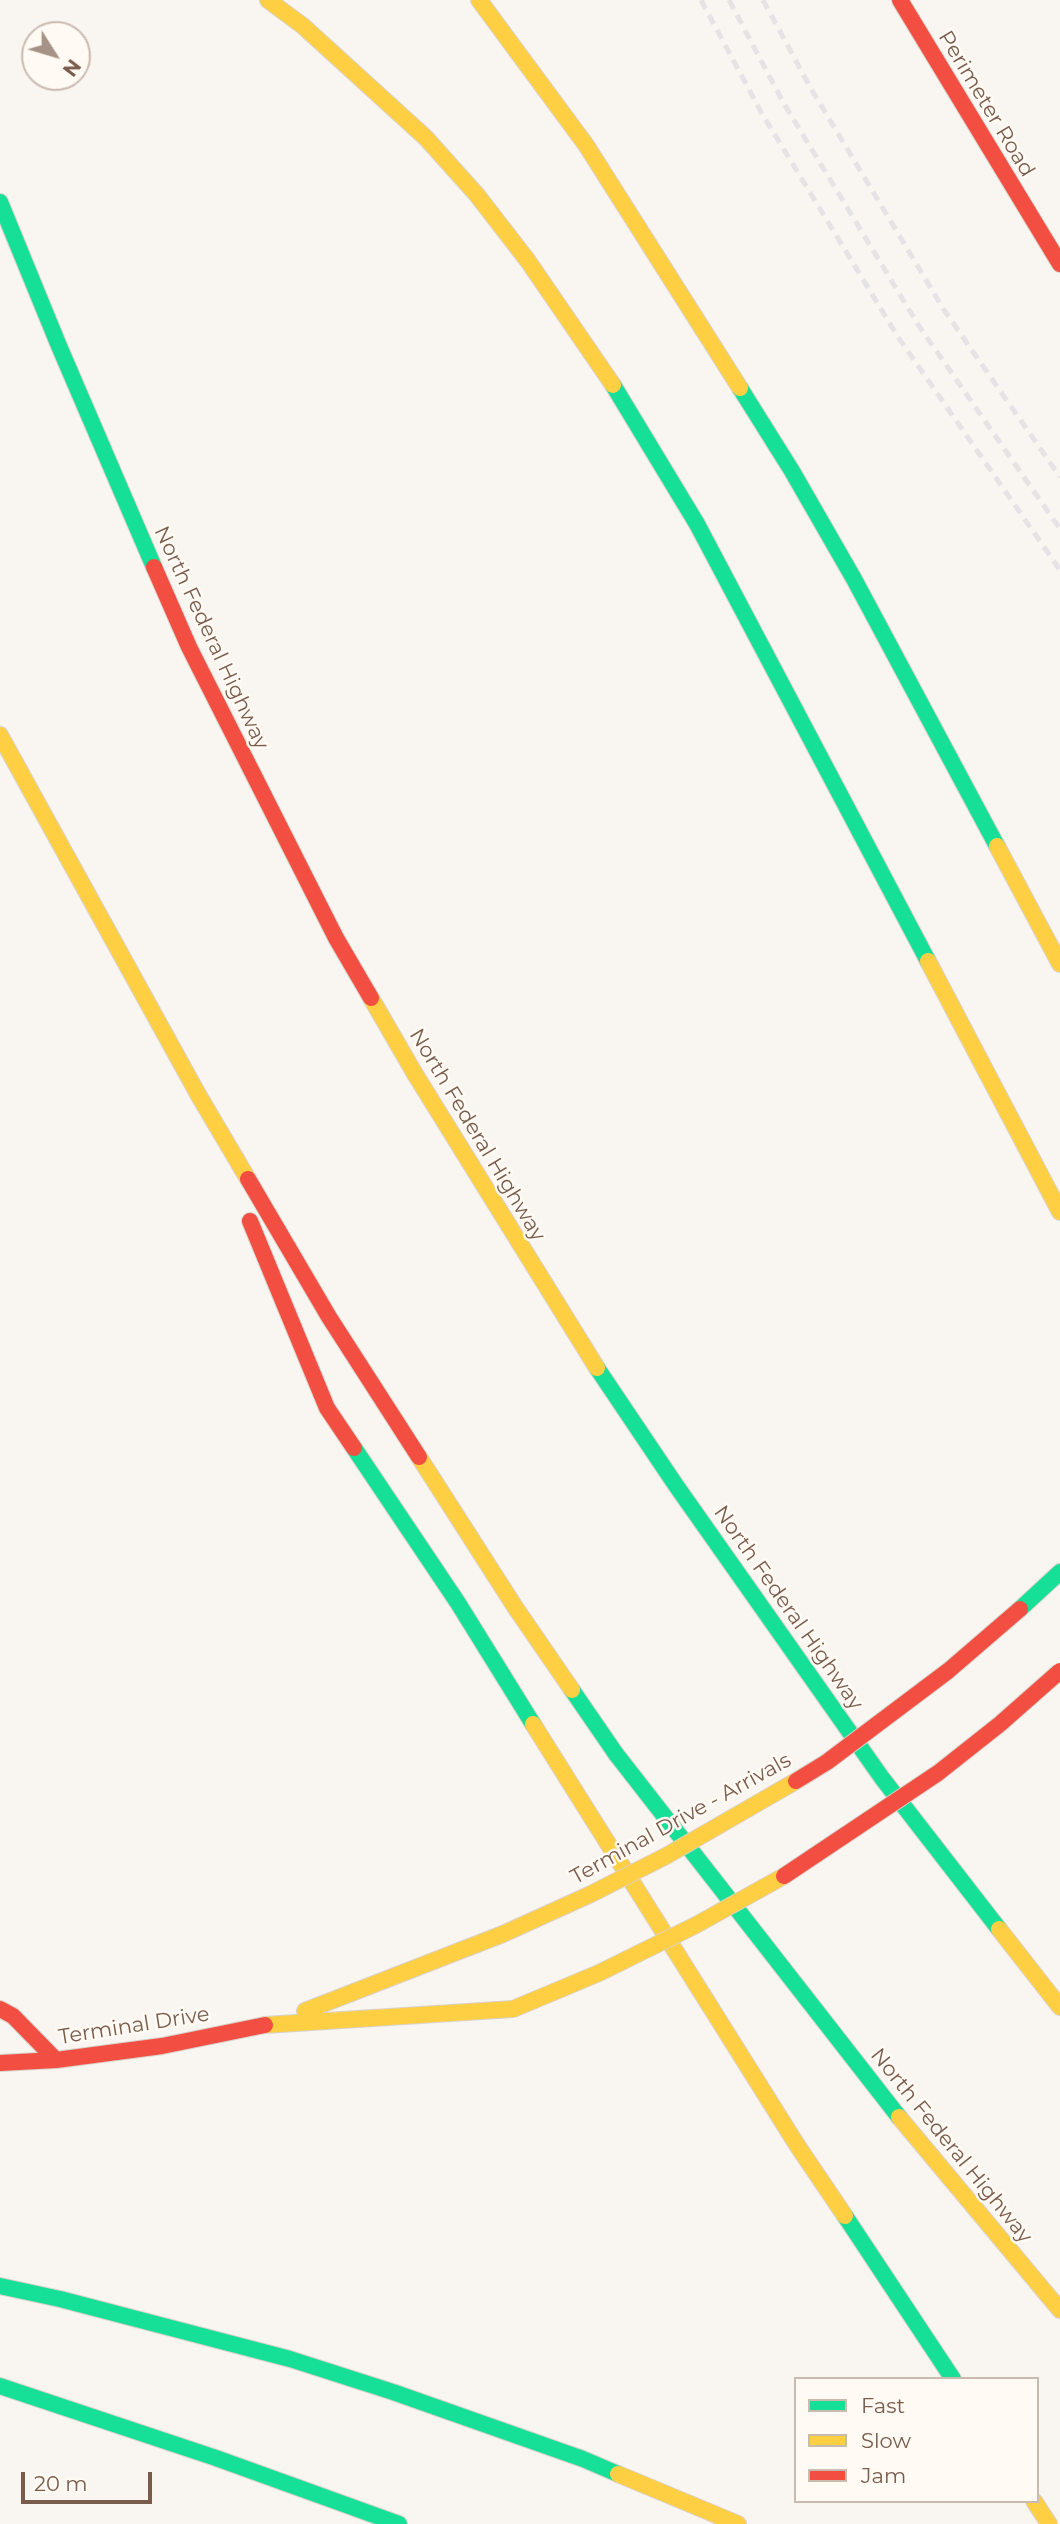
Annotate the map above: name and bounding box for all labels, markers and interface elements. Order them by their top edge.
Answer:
north arrow [21,21,91,91]
street label: Perimeter Road [932,26,1040,182]
text: N [58,55,85,81]
street label: North Federal Highway [148,522,274,754]
street label: North Federal Highway [404,1024,550,1246]
street label: North Federal Highway [708,1501,868,1715]
street label: Terminal Drive - Arrivals [566,1748,796,1890]
street label: Terminal Drive [57,2002,211,2050]
street label: North Federal Highway [865,2044,1037,2248]
legend [794,2377,1039,2503]
text: Fast [861,2393,905,2418]
text: Slow [861,2428,911,2453]
scale bar [24,2458,156,2502]
text: Jam [861,2463,906,2488]
text: 20 m [34,2471,88,2496]

